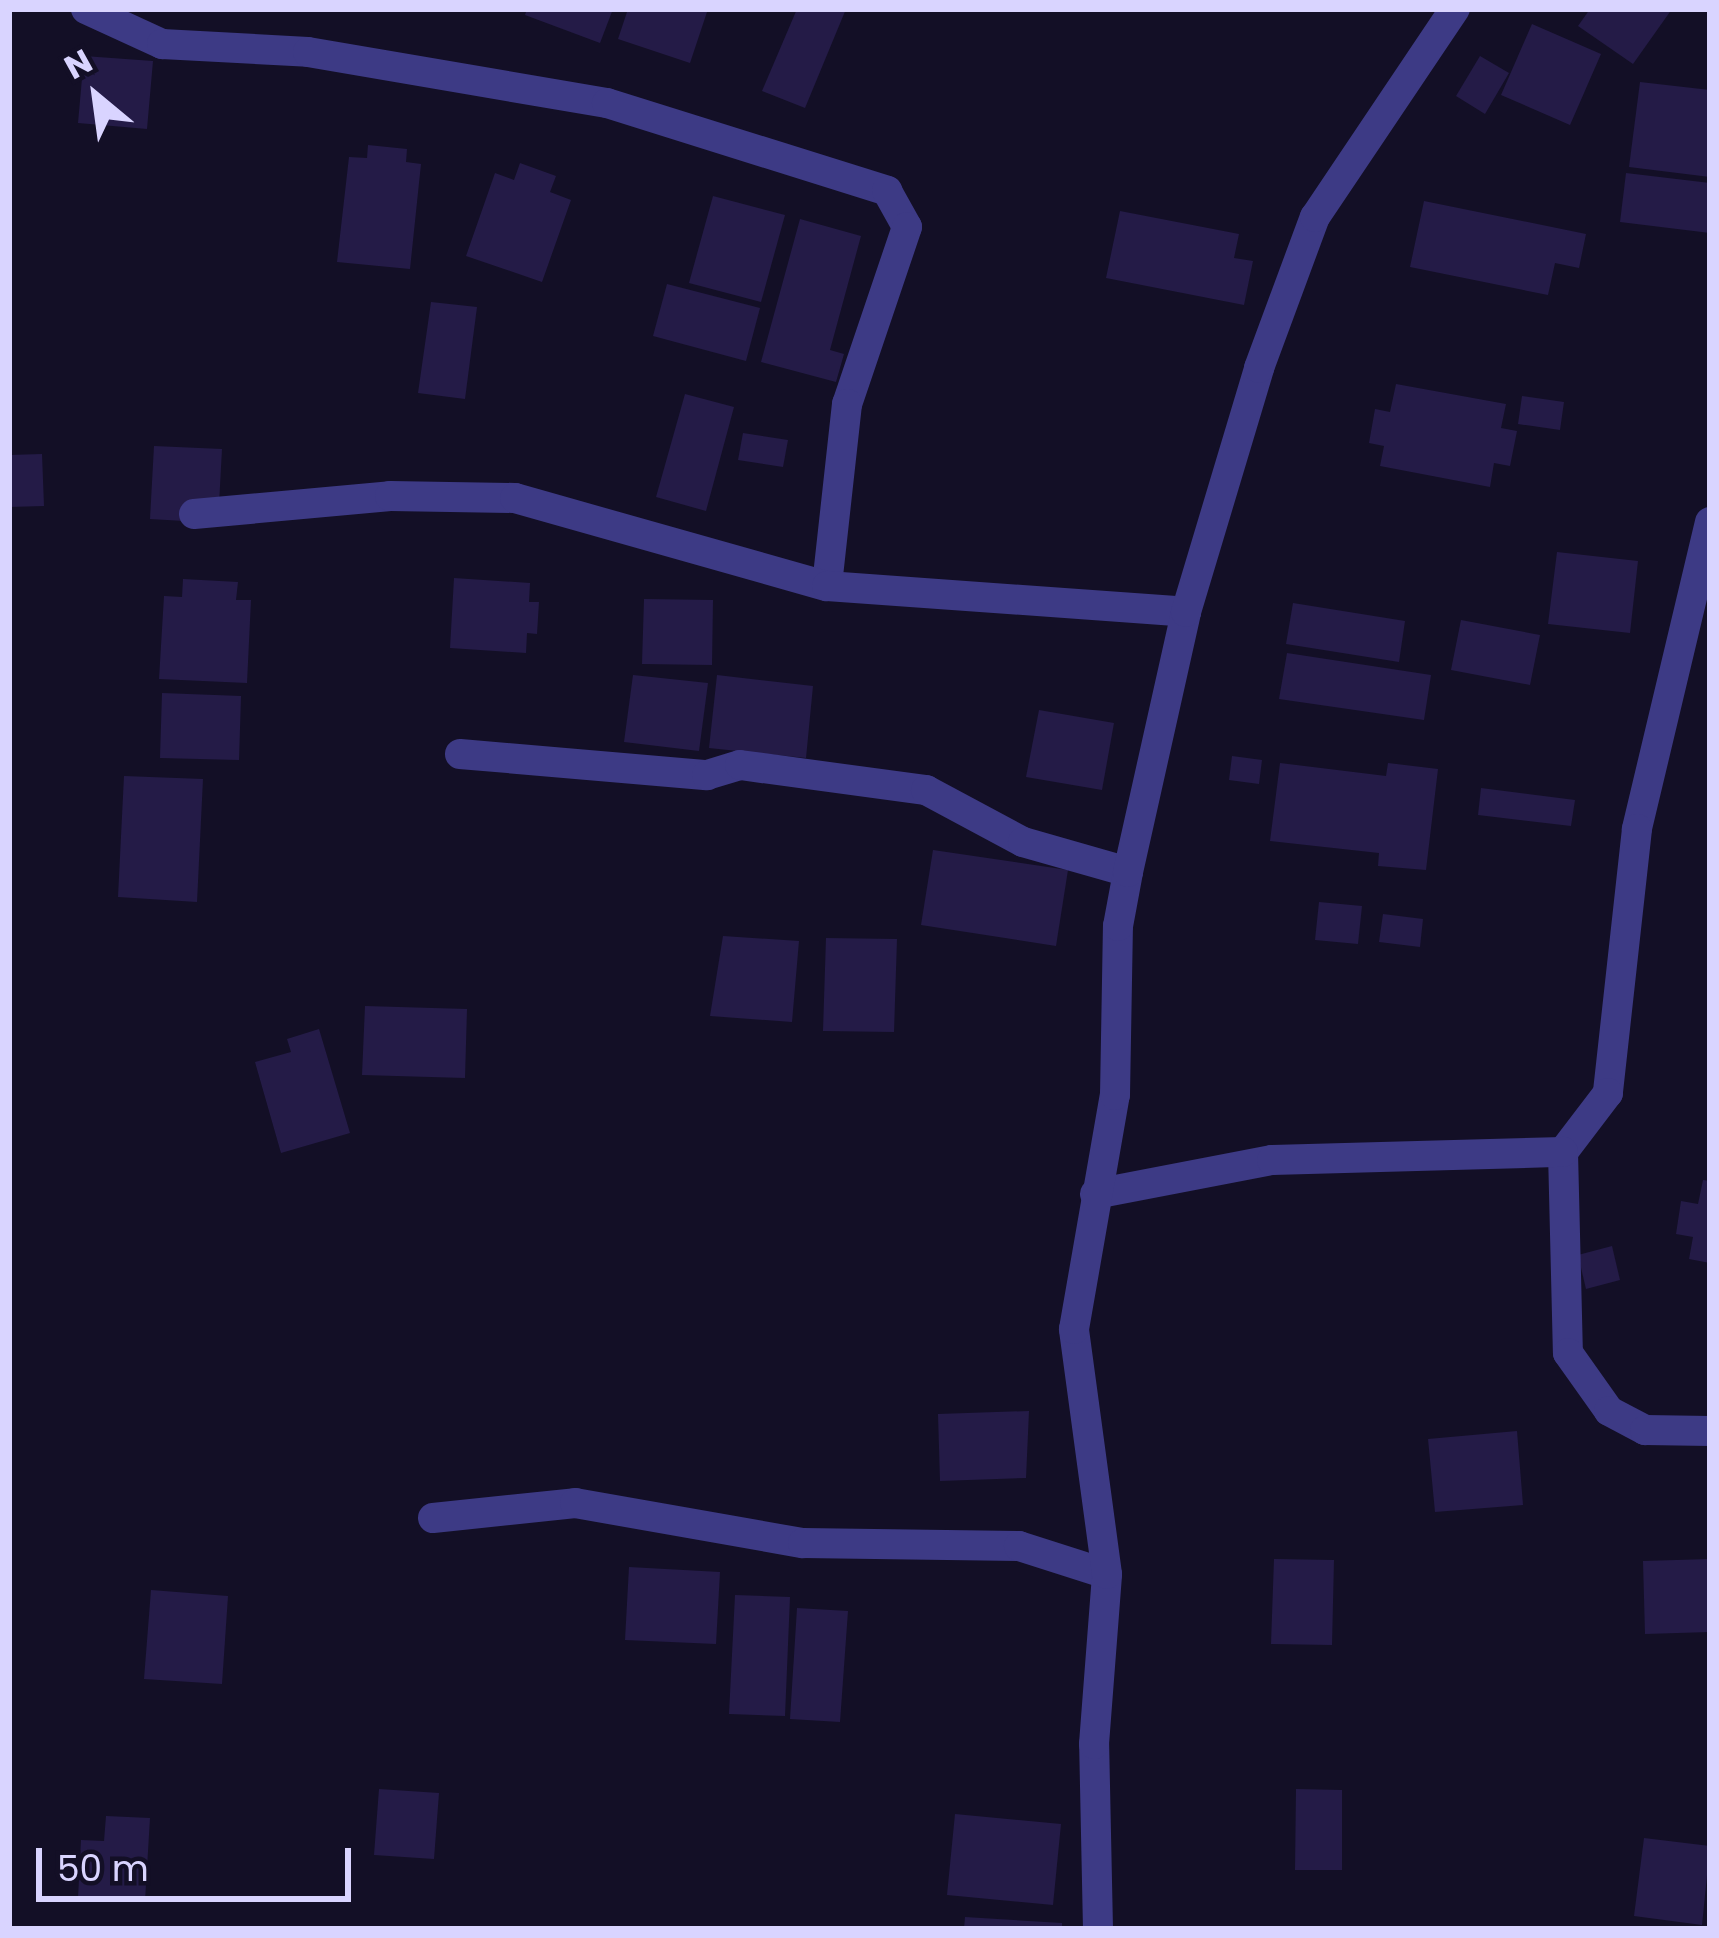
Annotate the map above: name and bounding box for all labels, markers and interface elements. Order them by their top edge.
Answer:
north arrow [36,36,156,156]
text: N [56,38,101,91]
scale bar [42,1824,357,1898]
text: 50 m [57,1843,149,1894]

